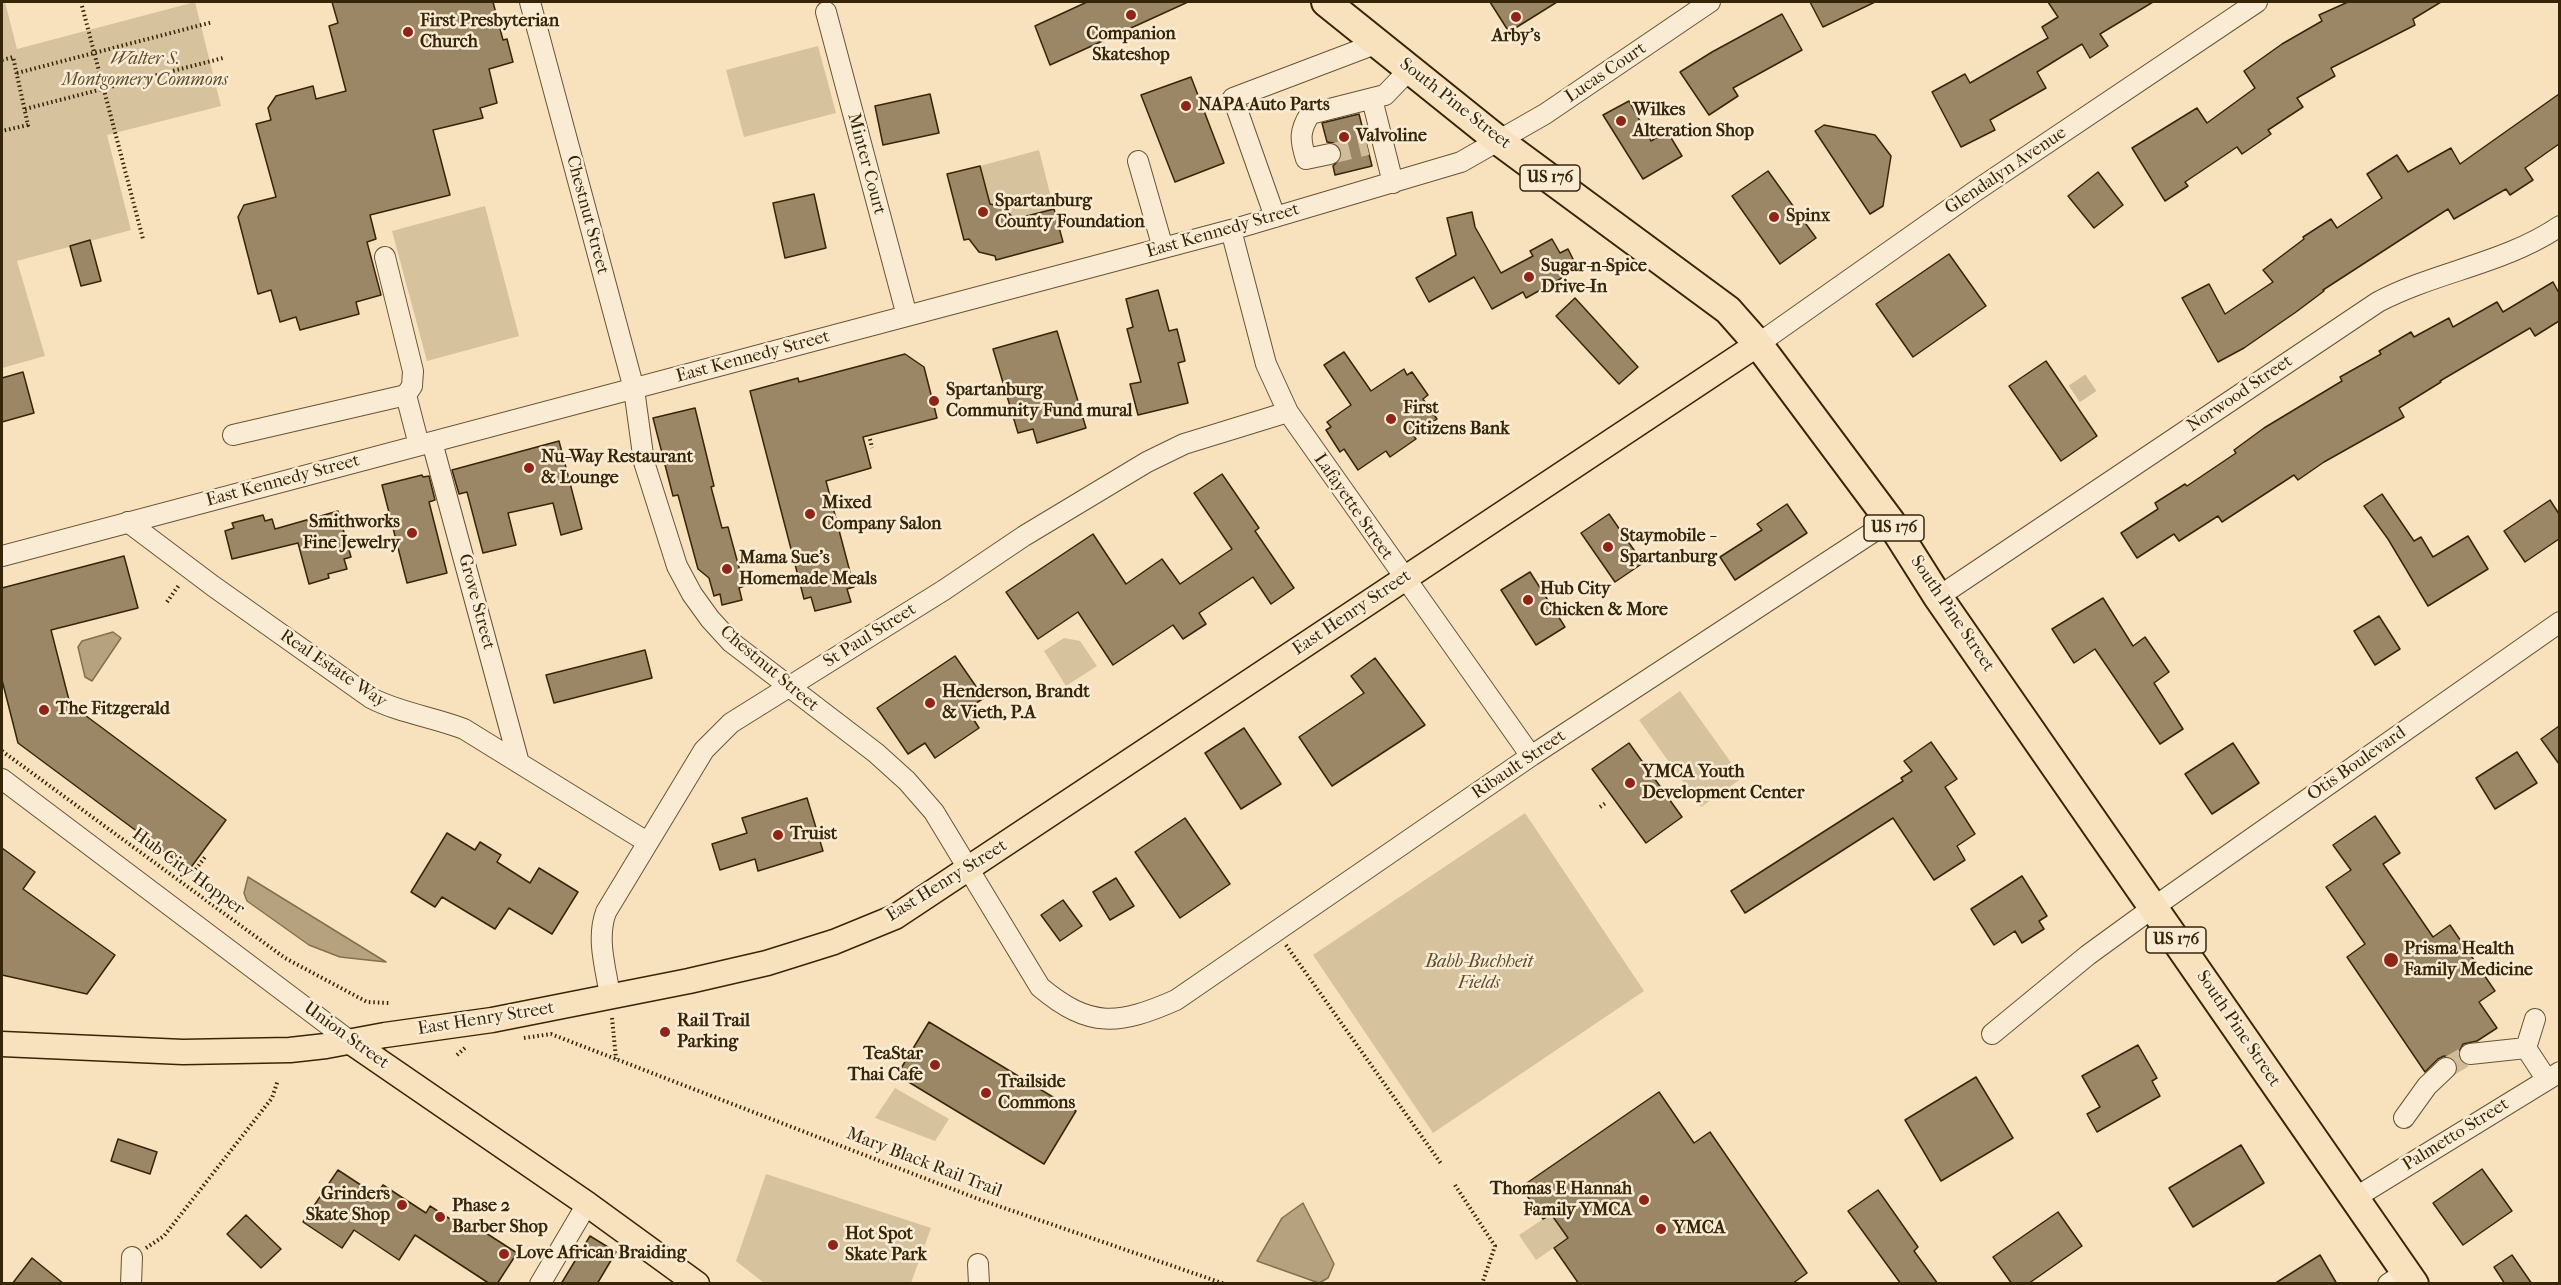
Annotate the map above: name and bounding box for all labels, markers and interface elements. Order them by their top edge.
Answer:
marker: Companion Skateshop [1124,8,1138,22]
marker: Arby's [1509,10,1523,24]
place label: First Presbyterian Church [420,11,559,54]
place label: Companion Skateshop [1086,24,1176,66]
marker: First Presbyterian Church [401,25,415,39]
place label: Arby's [1492,26,1540,48]
street label: Lucas Court [1561,38,1651,108]
park label: Walter S. Montgomery Commons [62,49,228,92]
street label: South Pine Street [1395,54,1515,154]
place label: NAPA Auto Parts [1198,95,1330,117]
marker: NAPA Auto Parts [1179,99,1193,113]
place label: Wilkes Alteration Shop [1633,100,1754,142]
street label: Minter Court [842,111,890,217]
marker: Wilkes Alteration Shop [1614,114,1628,128]
street label: Glendalyn Avenue [1941,122,2071,220]
place label: Valvoline [1356,126,1427,148]
marker: Valvoline [1337,130,1351,144]
street label: Chestnut Street [561,153,613,277]
road number: US 176 [1520,165,1580,191]
place label: Spartanburg County Foundation [995,191,1145,234]
street label: East Kennedy Street [1144,199,1302,263]
marker: Spartanburg County Foundation [976,205,990,219]
place label: Spinx [1786,206,1830,228]
marker: Spinx [1767,210,1781,224]
place label: Sugar-n-Spice Drive-In [1541,256,1647,298]
marker: Sugar-n-Spice Drive-In [1522,270,1536,284]
street label: East Kennedy Street [674,326,832,388]
street label: Norwood Street [2183,351,2297,437]
place label: Spartanburg Community Fund mural [946,380,1132,422]
marker: Spartanburg Community Fund mural [927,394,941,408]
place label: First Citizens Bank [1403,398,1510,440]
marker: First Citizens Bank [1384,412,1398,426]
place label: Nu-Way Restaurant & Lounge [541,447,693,490]
street label: East Kennedy Street [204,450,362,512]
street label: Lafayette Street [1308,450,1398,564]
marker: Nu-Way Restaurant & Lounge [522,461,536,475]
place label: Mixed Company Salon [822,493,941,536]
marker: Mixed Company Salon [803,507,817,521]
place label: Smithworks Fine Jewelry [303,512,400,554]
road number: US 176 [1864,515,1924,541]
marker: Smithworks Fine Jewelry [405,526,419,540]
place label: Staymobile - Spartanburg [1620,526,1717,568]
marker: Staymobile - Spartanburg [1601,540,1615,554]
place label: Mama Sue's Homemade Meals [739,548,877,590]
street label: Grove Street [453,552,499,652]
street label: South Pine Street [1905,552,1999,676]
marker: Mama Sue's Homemade Meals [720,562,734,576]
street label: East Henry Street [1289,565,1415,661]
place label: Hub City Chicken & More [1540,579,1668,622]
marker: Hub City Chicken & More [1521,593,1535,607]
street label: St Paul Street [820,599,920,673]
street label: Chestnut Street [715,621,823,717]
street label: Real Estate Way [275,625,391,713]
place label: Henderson, Brandt & Vieth, P.A [942,682,1090,724]
marker: Henderson, Brandt & Vieth, P.A [923,696,937,710]
place label: The Fitzgerald [56,699,170,721]
marker: The Fitzgerald [37,703,51,717]
street label: Otis Boulevard [2304,722,2410,806]
street label: Ribault Street [1468,726,1570,804]
place label: YMCA Youth Development Center [1642,762,1804,804]
marker: YMCA Youth Development Center [1623,776,1637,790]
street label: Hub City Hopper [128,824,248,920]
place label: Truist [790,824,837,846]
marker: Truist [771,828,785,842]
street label: East Henry Street [883,835,1011,927]
road number: US 176 [2146,927,2206,953]
place label: Prisma Health Family Medicine [2404,939,2533,982]
marker: Prisma Health Family Medicine [2382,951,2400,969]
park label: Babb-Buchheit Fields [1425,952,1533,994]
street label: South Pine Street [2191,967,2285,1091]
street label: Union Street [299,998,393,1074]
street label: East Henry Street [416,998,556,1040]
place label: Rail Trail Parking [677,1011,750,1054]
marker: Rail Trail Parking [658,1025,672,1039]
place label: TeaStar Thai Cafe [848,1044,923,1086]
marker: TeaStar Thai Cafe [928,1058,942,1072]
place label: Trailside Commons [998,1072,1075,1114]
marker: Trailside Commons [979,1086,993,1100]
street label: Palmetto Street [2399,1094,2513,1176]
street label: Mary Black Rail Trail [843,1123,1005,1203]
place label: Thomas E Hannah Family YMCA [1490,1179,1632,1222]
place label: Grinders Skate Shop [306,1184,390,1226]
marker: Thomas E Hannah Family YMCA [1637,1193,1651,1207]
place label: Phase 2 Barber Shop [452,1196,548,1238]
marker: Grinders Skate Shop [395,1198,409,1212]
marker: Phase 2 Barber Shop [433,1210,447,1224]
place label: YMCA [1673,1218,1725,1240]
marker: YMCA [1654,1222,1668,1236]
place label: Hot Spot Skate Park [845,1224,927,1266]
marker: Hot Spot Skate Park [826,1238,840,1252]
place label: Love African Braiding [516,1243,686,1265]
marker: Love African Braiding [497,1247,511,1261]

